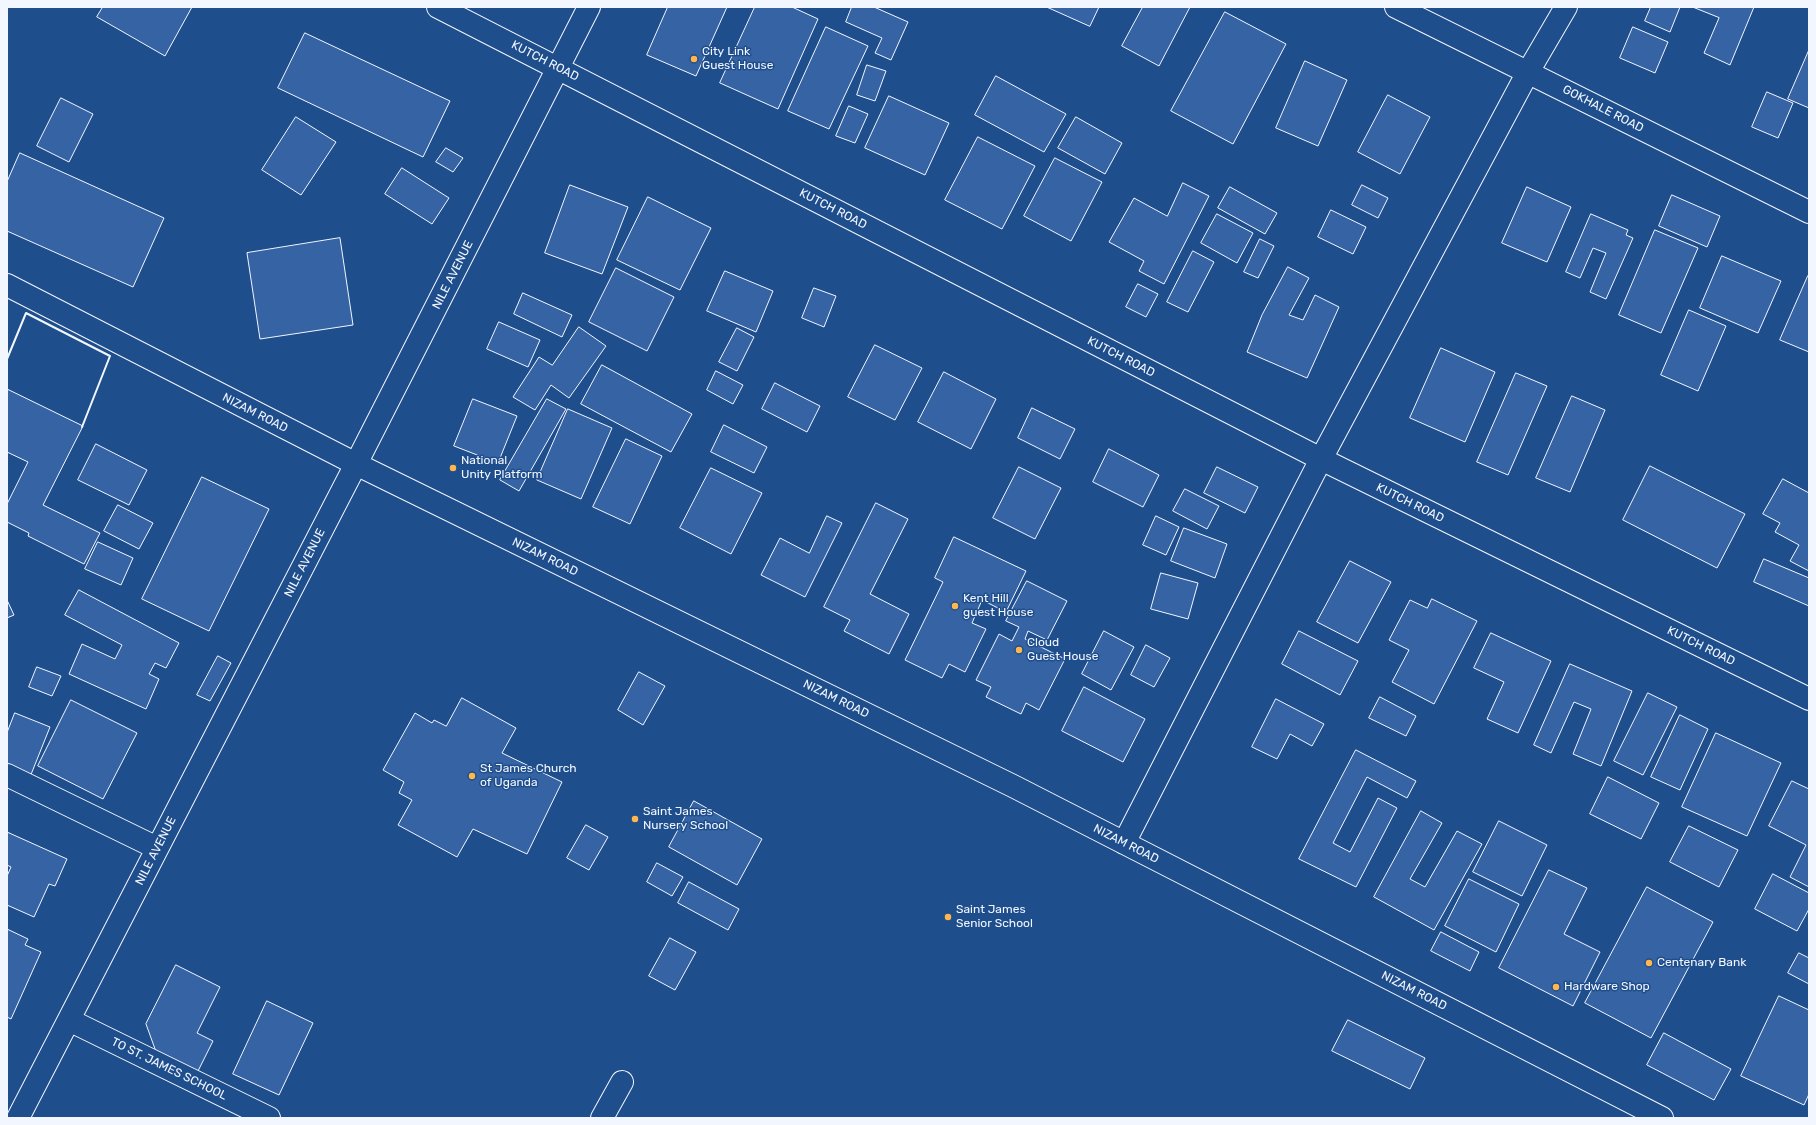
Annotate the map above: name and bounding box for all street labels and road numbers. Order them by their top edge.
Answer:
street label: KUTCH ROAD [509,38,581,84]
street label: GOKHALE ROAD [1560,82,1646,136]
street label: KUTCH ROAD [797,186,869,232]
street label: NILE AVENUE [430,238,476,312]
street label: KUTCH ROAD [1085,334,1157,380]
street label: NIZAM ROAD [220,390,290,436]
street label: KUTCH ROAD [1374,480,1446,526]
street label: NILE AVENUE [282,526,328,600]
street label: NIZAM ROAD [510,535,580,579]
street label: KUTCH ROAD [1665,623,1737,669]
street label: NIZAM ROAD [801,677,871,721]
street label: NILE AVENUE [133,814,179,888]
street label: NIZAM ROAD [1091,821,1161,867]
street label: NIZAM ROAD [1379,968,1449,1014]
street label: TO ST. JAMES SCHOOL [109,1035,229,1103]

